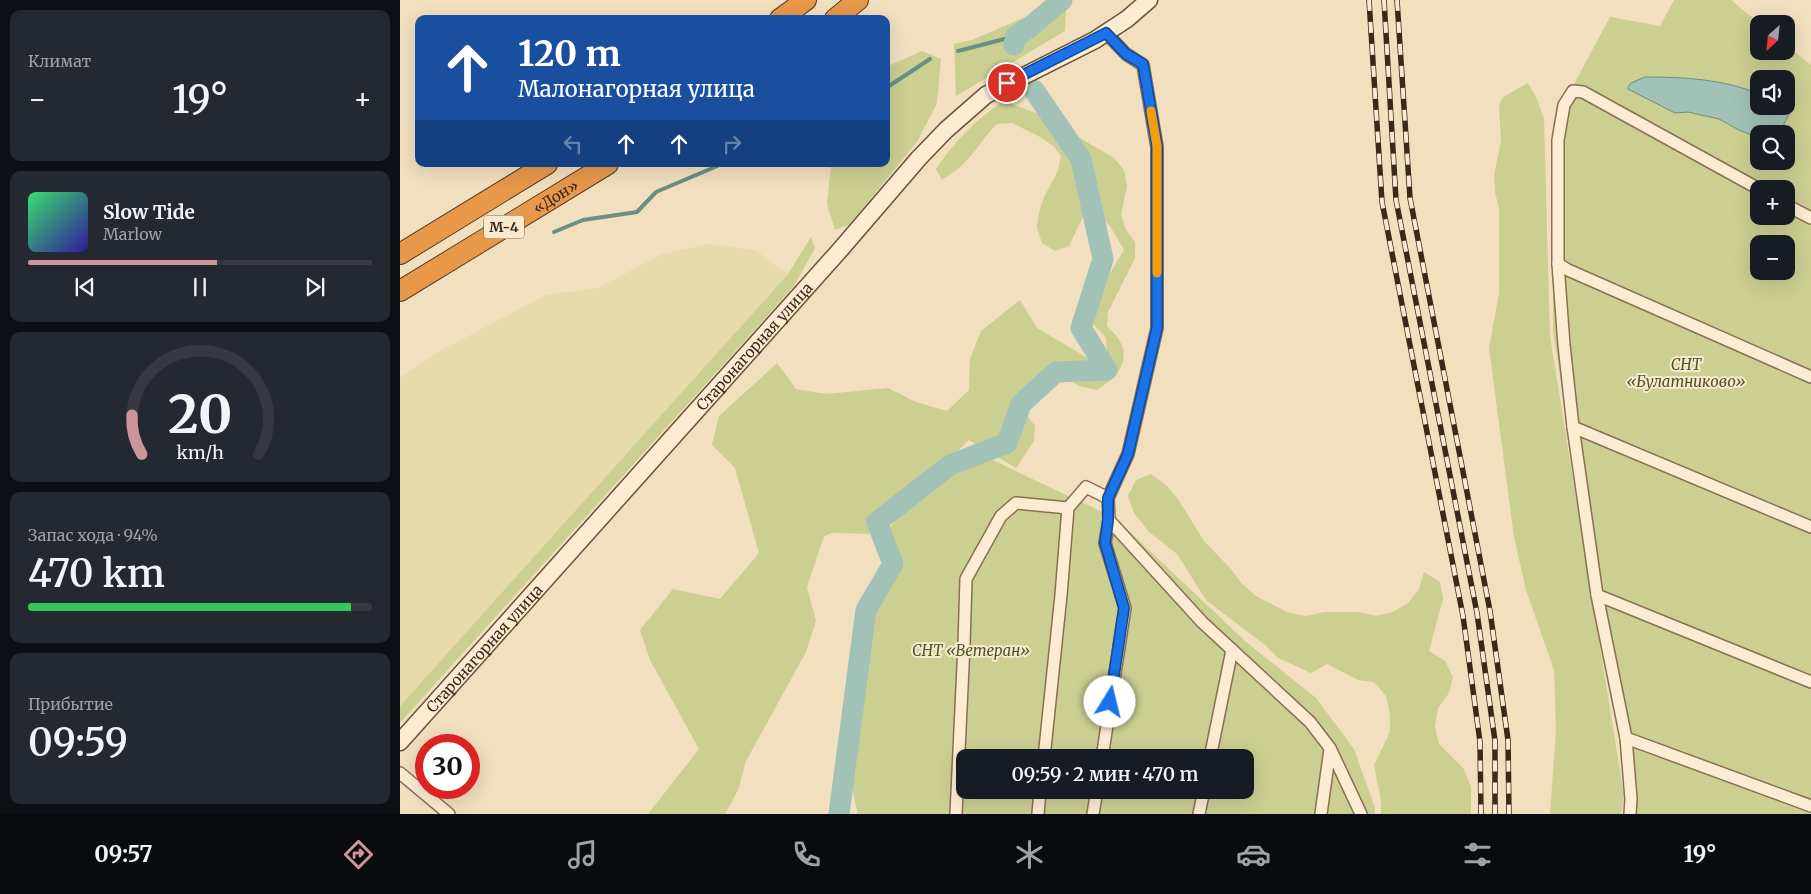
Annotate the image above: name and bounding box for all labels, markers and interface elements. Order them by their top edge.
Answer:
north arrow [1750,15,1795,60]
map controls [1750,15,1795,280]
text: 120 m [518,32,621,76]
icon: ahead [435,35,500,100]
text: Климат [28,51,91,71]
pin [986,62,1028,104]
icon: arrive [993,69,1021,97]
button: sound [1750,70,1795,115]
text: Малонагорная улица [518,75,755,103]
text: 19° [172,76,228,123]
text: − [28,81,47,117]
text: + [353,81,372,117]
button: search [1750,125,1795,170]
icon: left [559,130,587,158]
icon: ahead [612,130,640,158]
icon: ahead [665,130,693,158]
icon: right [718,130,746,158]
street label: «Дон» [529,175,582,217]
button: + [1750,180,1795,225]
text: Slow Tide [103,200,195,224]
road number: М-4 [484,216,524,238]
text: Marlow [103,224,162,244]
button: − [1750,235,1795,280]
icon: previous [71,273,99,301]
icon: pause [186,273,214,301]
icon: next [301,273,329,301]
street label: Старонагорная улица [692,278,816,414]
park label: СНТ «Булатниково» [1627,355,1745,391]
text: 20 [168,382,232,447]
text: km/h [176,441,224,464]
text: Запас хода · 94% [28,525,158,545]
text: 470 km [28,550,165,597]
street label: Старонагорная улица [422,580,546,716]
park label: СНТ «Ветеран» [912,641,1030,660]
position arrow [1083,675,1135,727]
text: Прибытие [28,694,113,714]
text: 09:59 [28,719,128,766]
speed limit sign: 30 [415,734,480,799]
text: 09:59 · 2 мин · 470 m [1011,762,1199,786]
icon: directions [341,837,376,872]
icon: music [565,837,600,872]
icon: phone [789,837,824,872]
icon: climate [1012,837,1047,872]
icon: car [1236,837,1271,872]
icon: filters [1460,837,1495,872]
text: 09:57 [94,840,152,868]
text: 19° [1684,840,1717,868]

